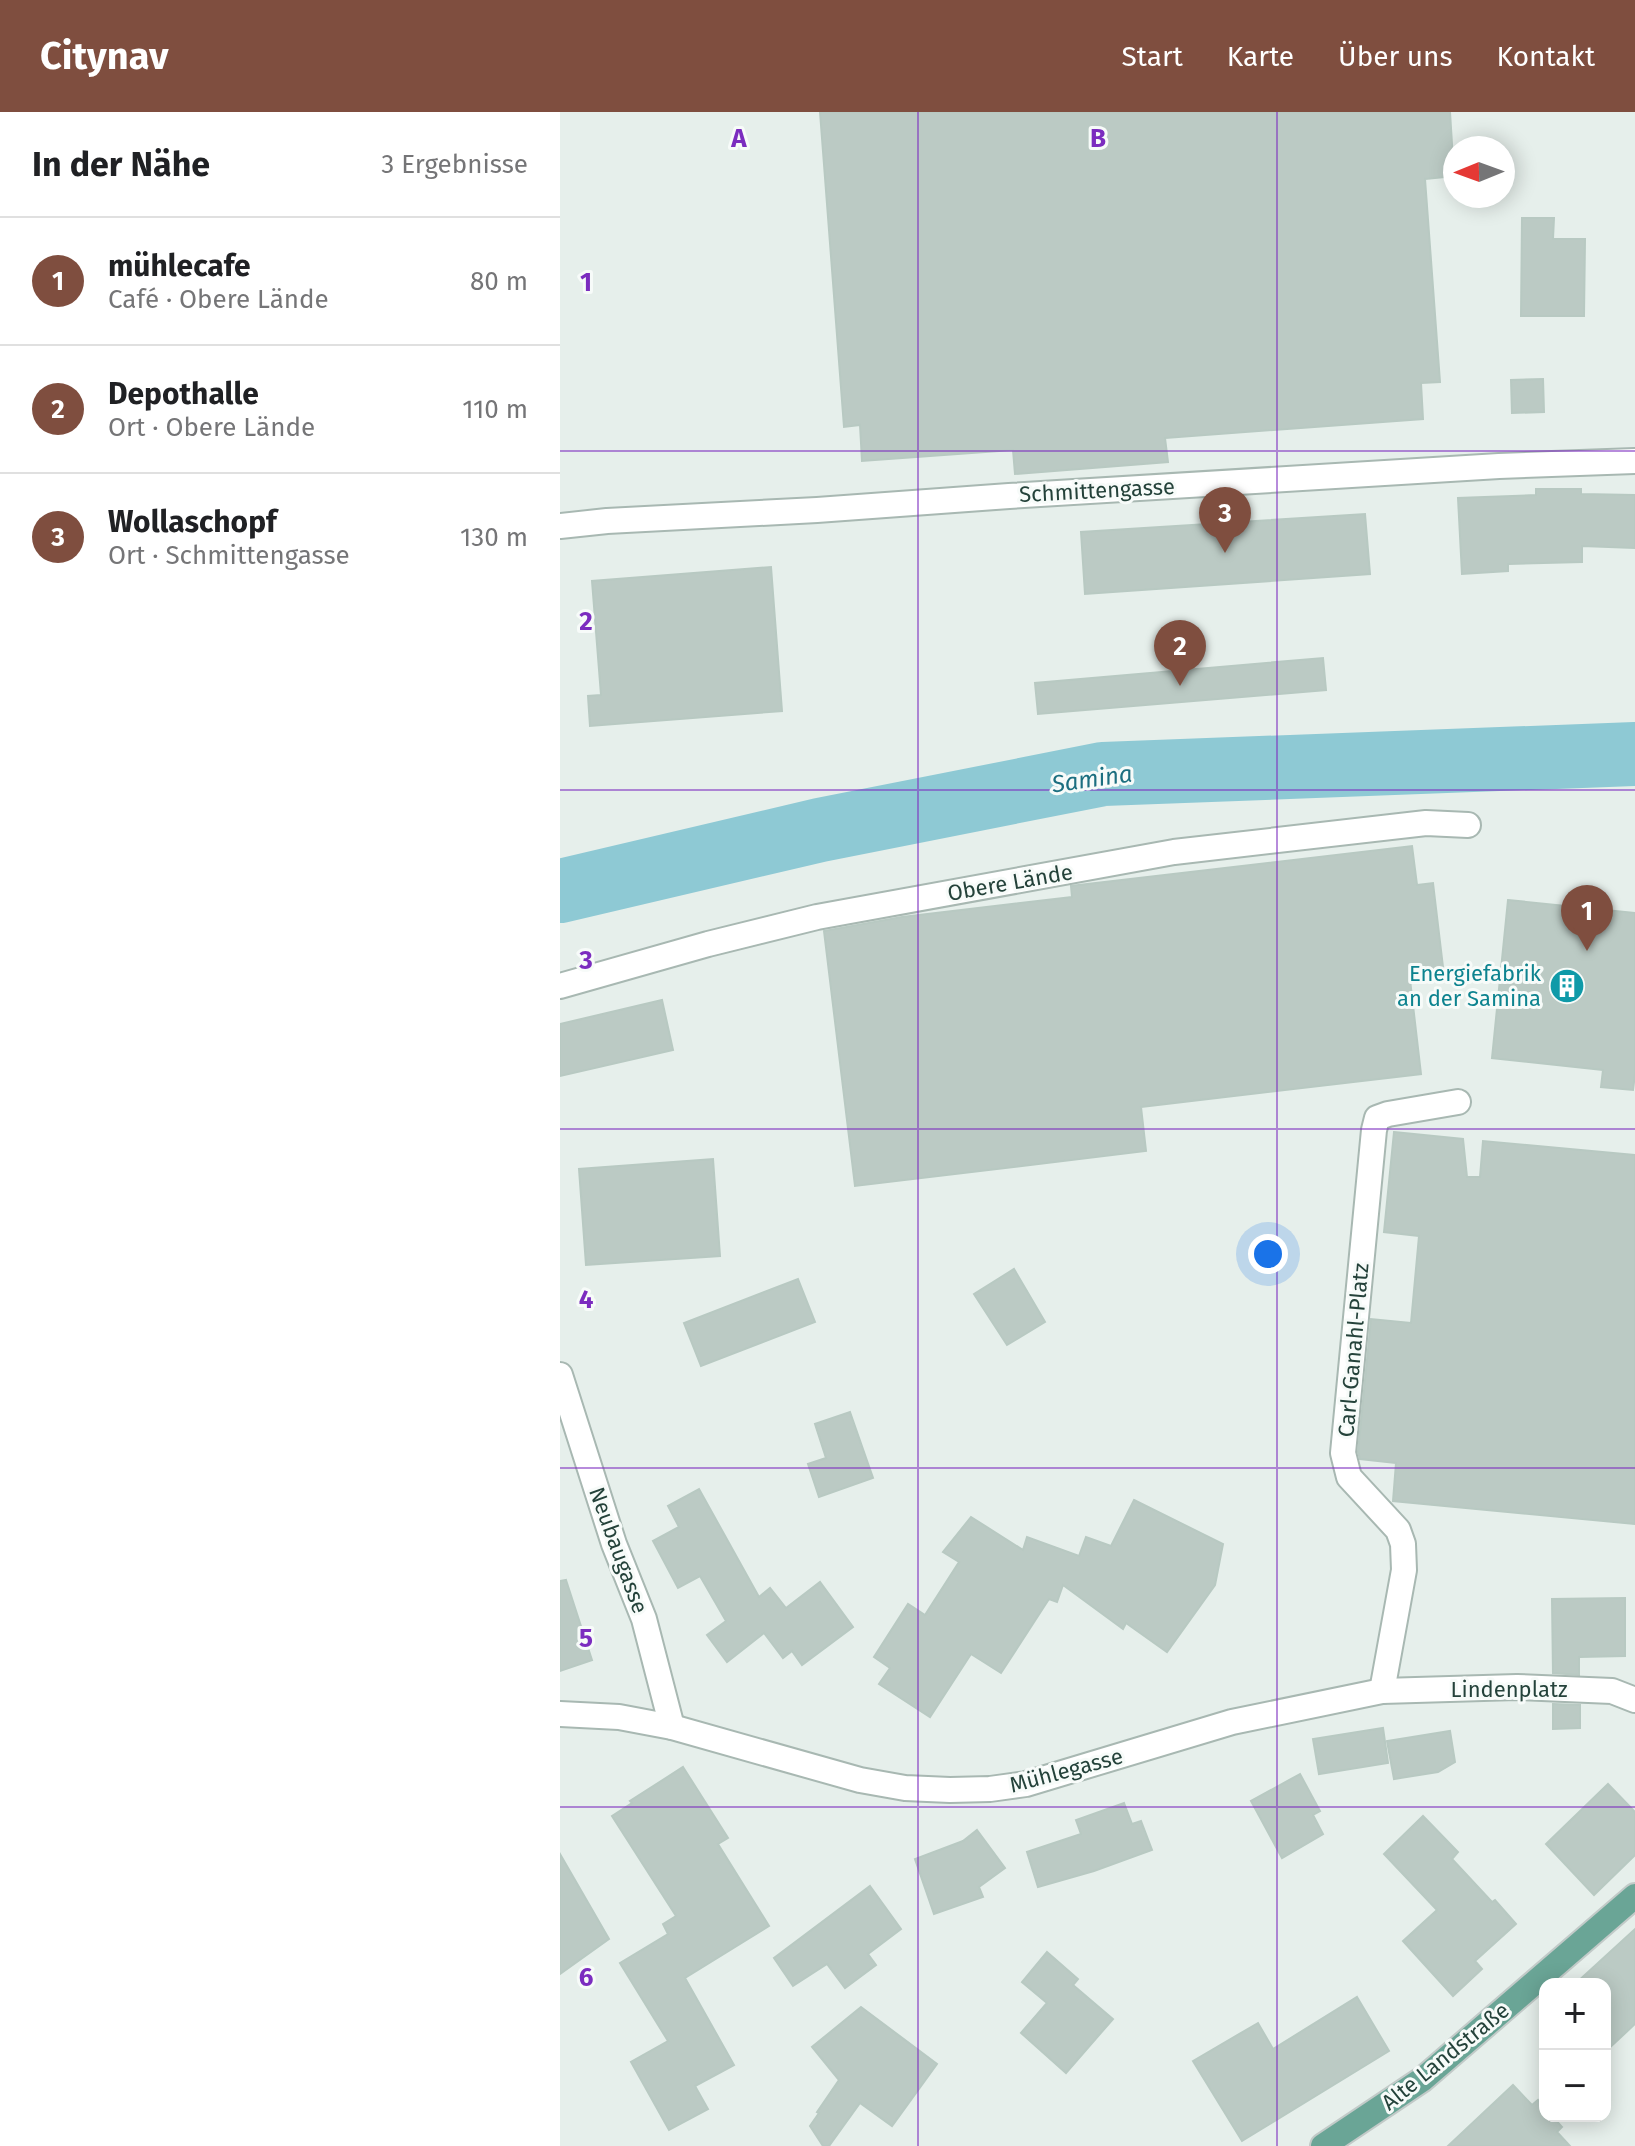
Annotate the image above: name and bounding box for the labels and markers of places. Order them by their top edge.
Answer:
pin: 3 [1199,487,1251,553]
pin: 2 [1154,620,1206,686]
pin: 1 [1561,885,1613,951]
place label: Energiefabrik an der Samina [1397,960,1542,1012]
building icon: Energiefabrik an der Samina [1548,967,1586,1005]

